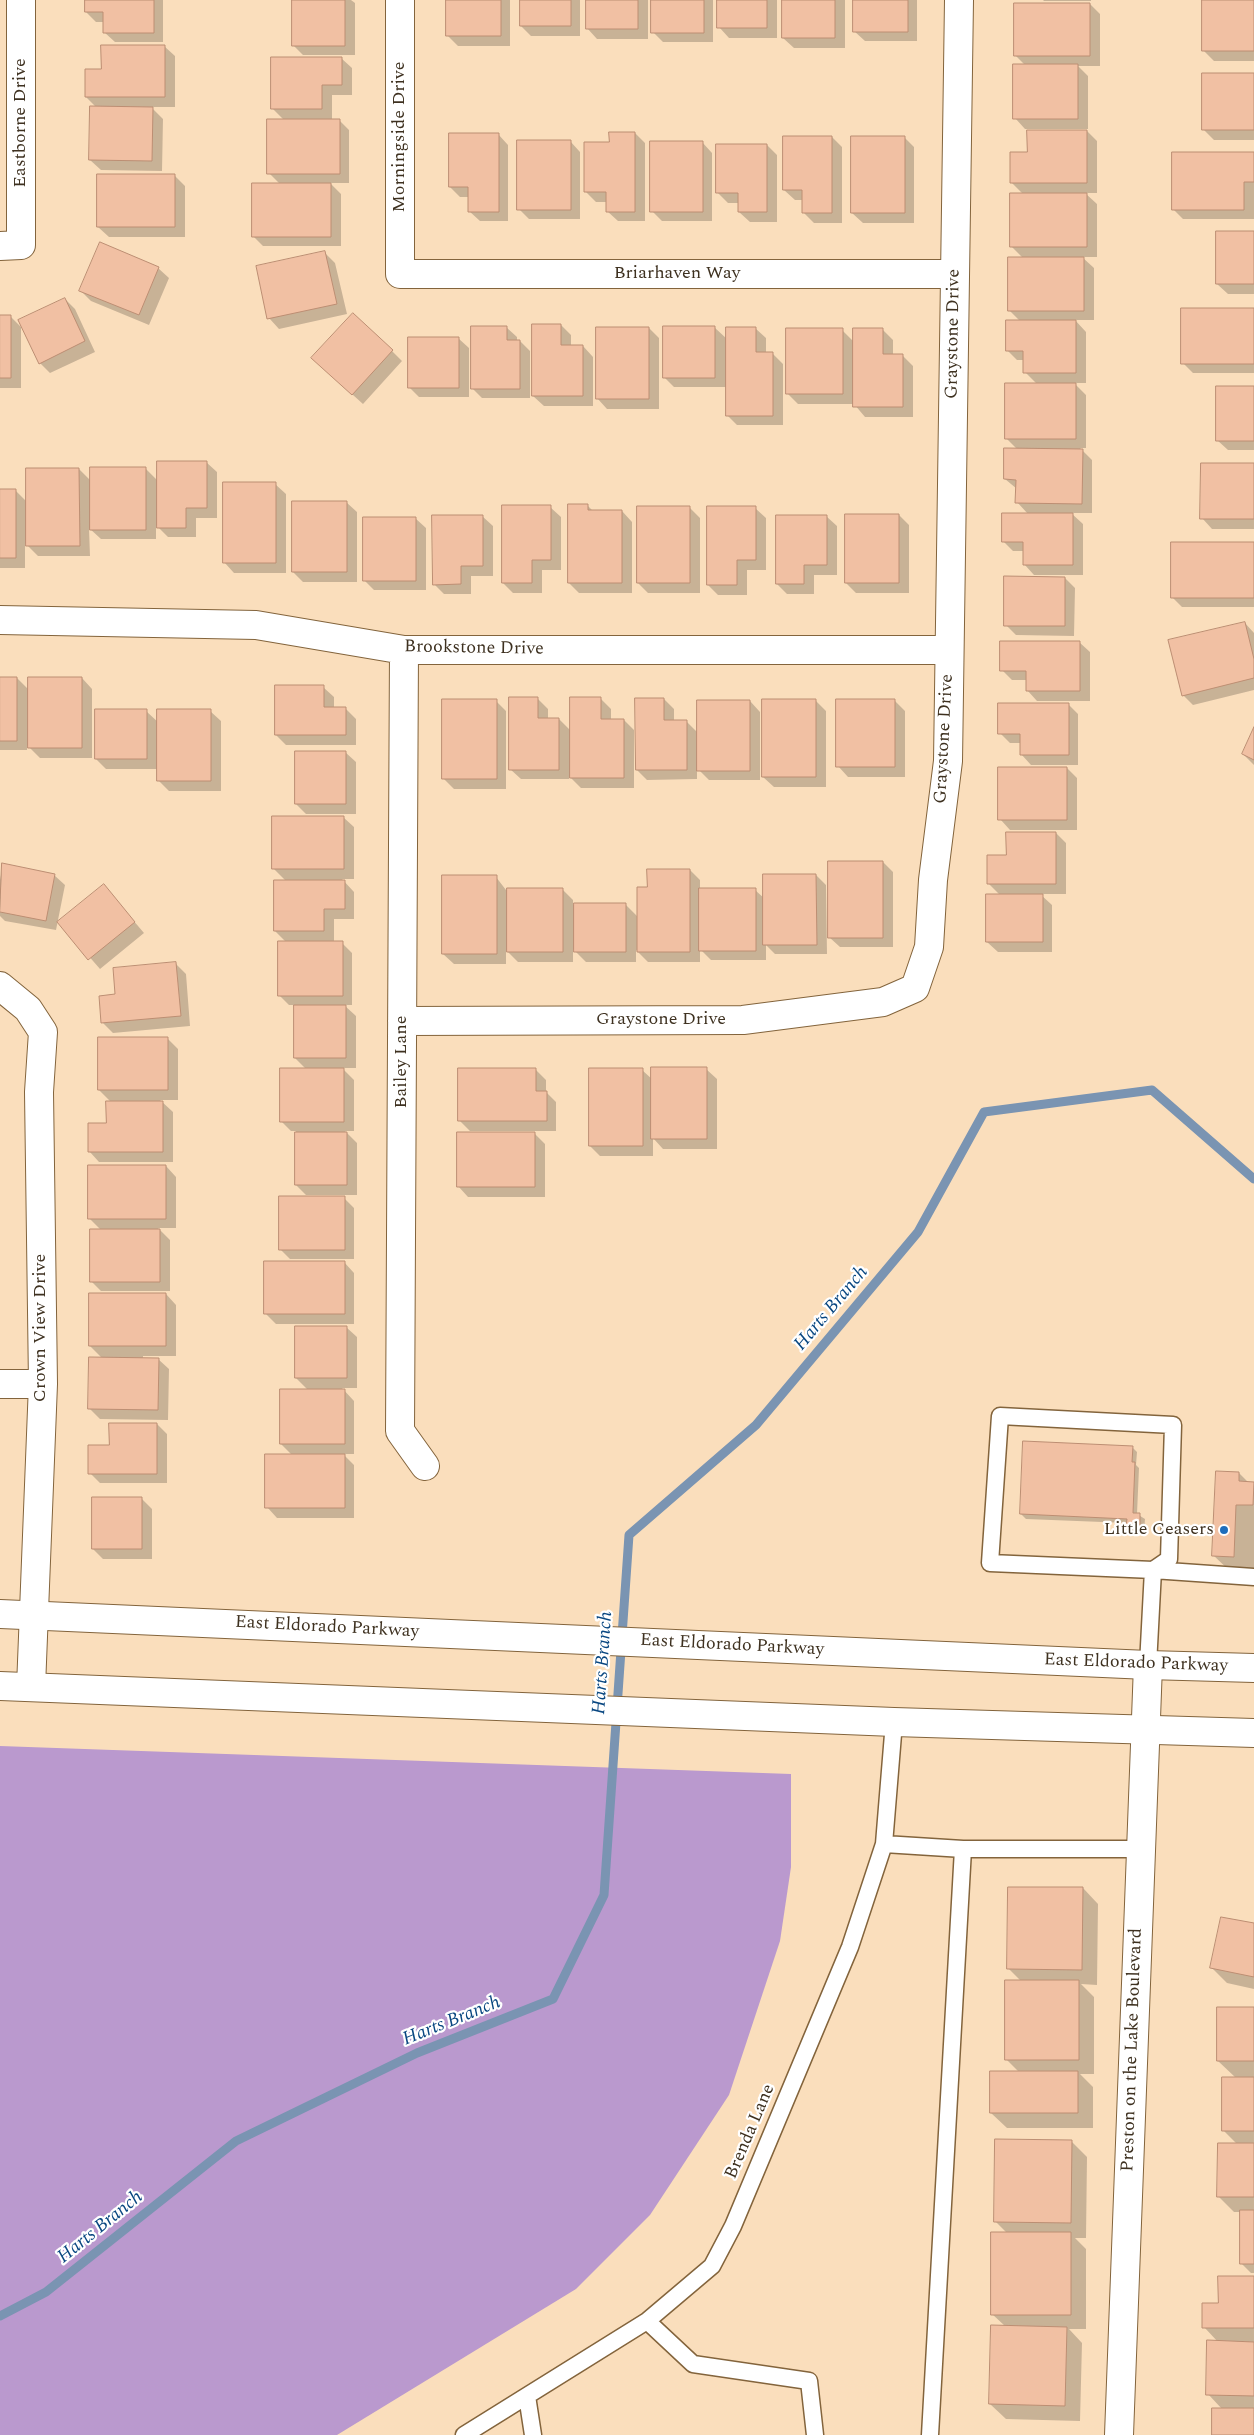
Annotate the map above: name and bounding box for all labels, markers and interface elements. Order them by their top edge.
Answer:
street label: Eastborne Drive [10,58,32,188]
street label: Morningside Drive [389,62,411,212]
street label: Briarhaven Way [614,263,740,285]
street label: Graystone Drive [942,269,966,399]
street label: Brookstone Drive [404,637,544,661]
street label: Graystone Drive [931,674,959,804]
street label: Graystone Drive [596,1009,726,1031]
street label: Bailey Lane [391,1016,413,1108]
street label: Crown View Drive [30,1254,52,1402]
water label: Harts Branch [790,1262,874,1356]
place label: Little Ceasers [1104,1519,1214,1541]
marker: Little Ceasers [1218,1524,1230,1536]
water label: Harts Branch [589,1611,619,1715]
street label: East Eldorado Parkway [234,1612,420,1644]
street label: East Eldorado Parkway [639,1630,825,1662]
street label: East Eldorado Parkway [1044,1650,1228,1678]
street label: Preston on the Lake Boulevard [1118,1928,1148,2172]
water label: Harts Branch [400,1992,504,2052]
street label: Brenda Lane [721,2081,781,2183]
water label: Harts Branch [54,2187,148,2269]

